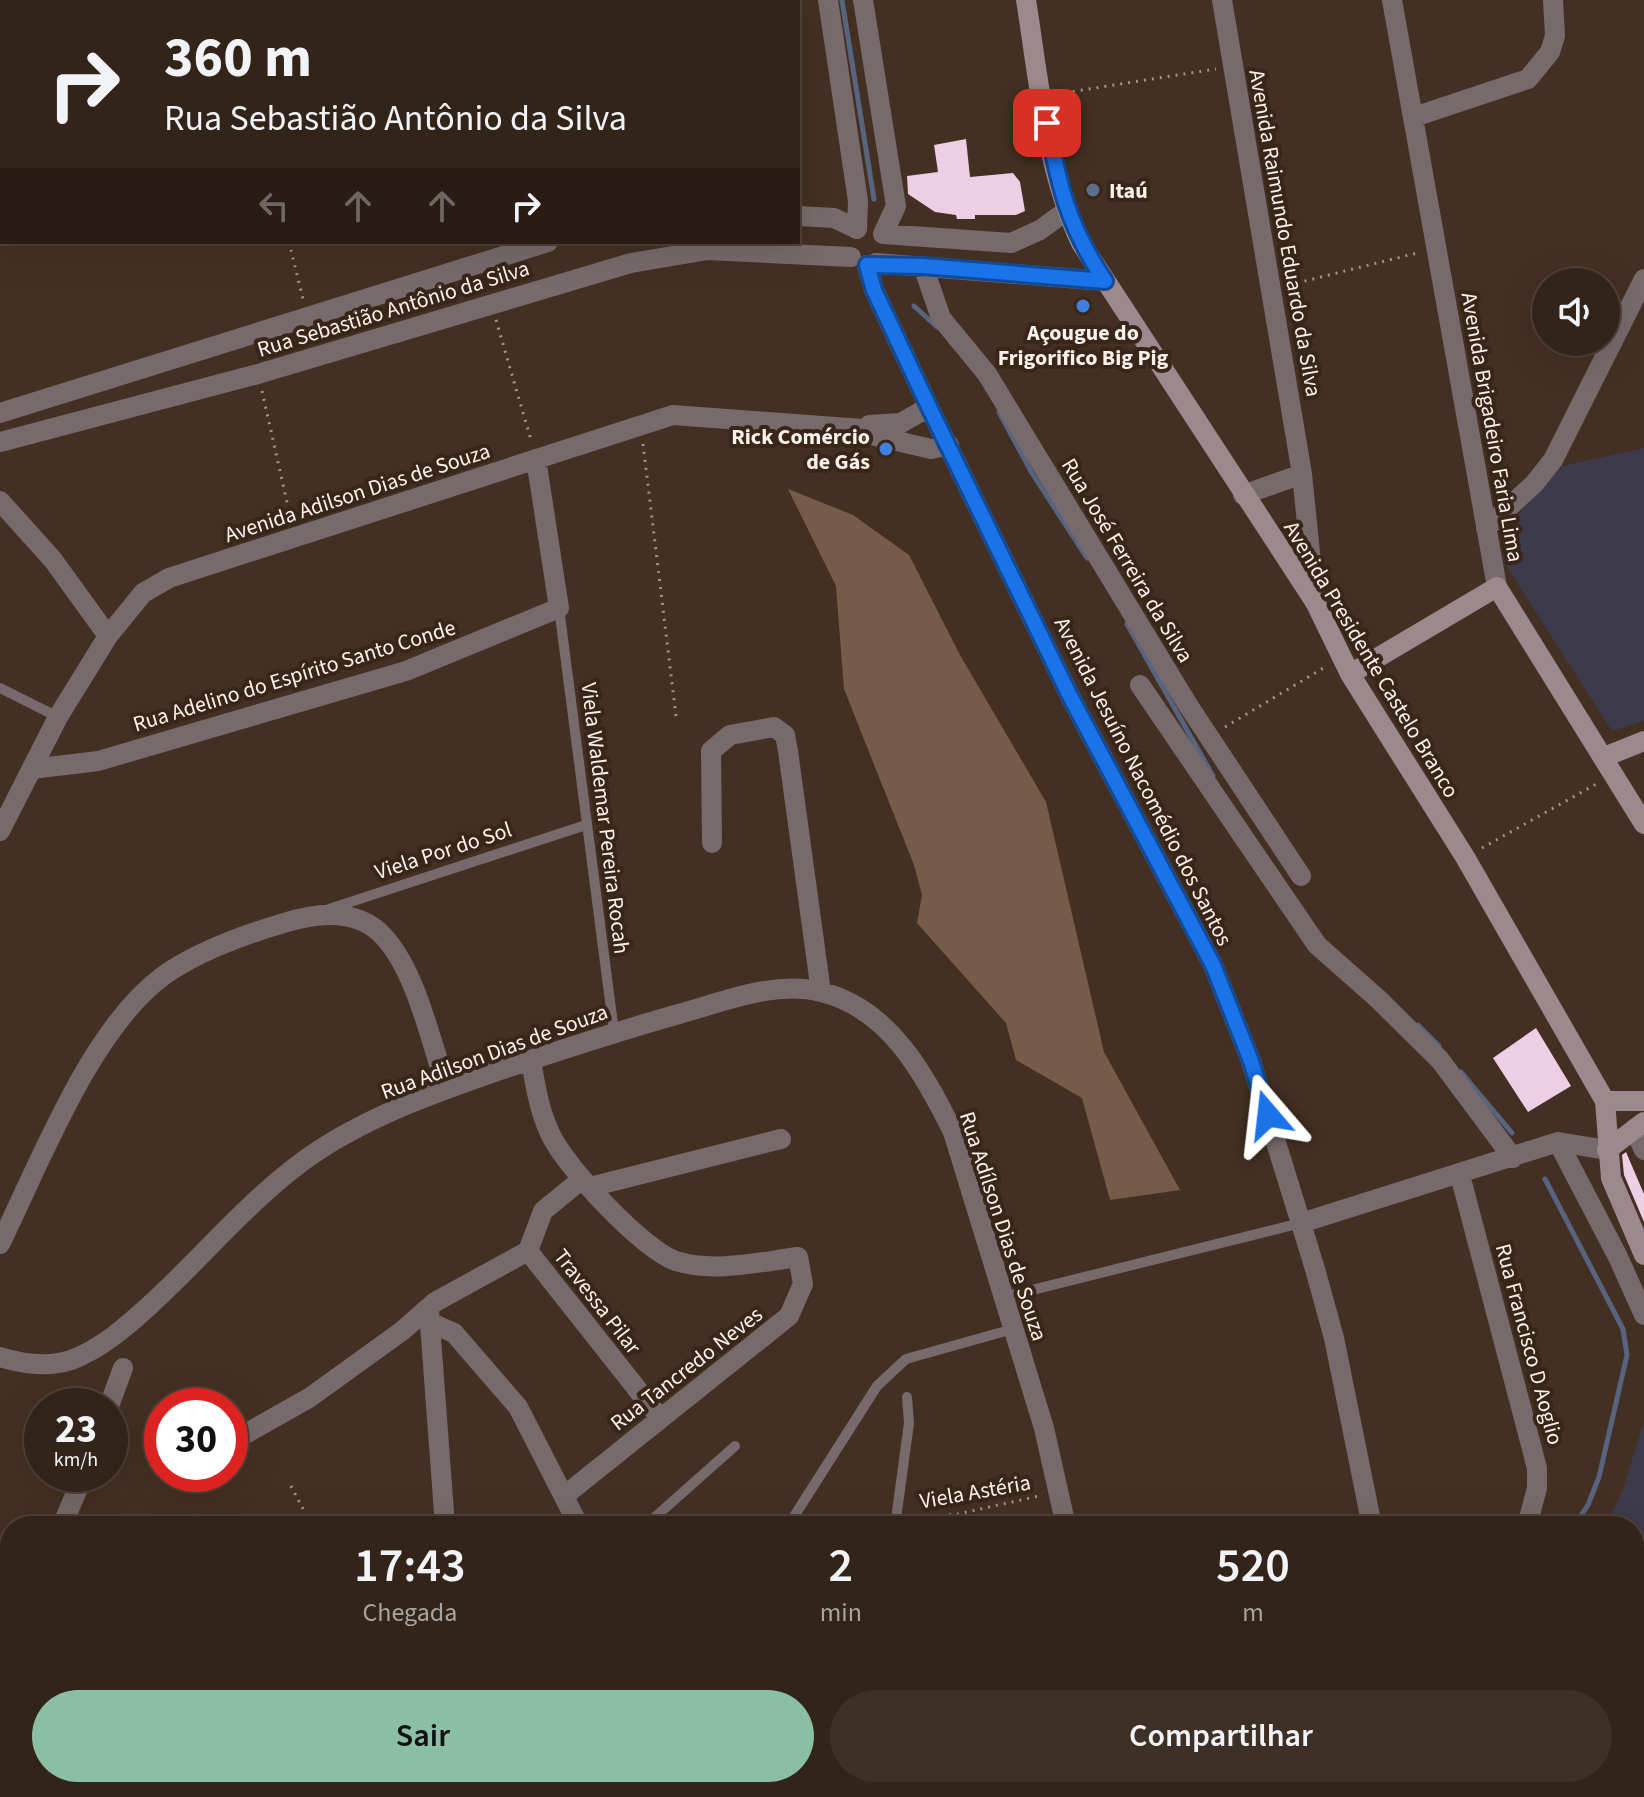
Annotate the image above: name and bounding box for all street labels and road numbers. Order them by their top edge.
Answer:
street label: Avenida Raimundo Eduardo da Silva [1240,67,1330,399]
street label: Rua Sebastião Antônio da Silva [253,252,533,366]
street label: Avenida Brigadeiro Faria Lima [1453,290,1532,565]
street label: Avenida Adilson Dias de Souza [220,435,494,551]
street label: Rua José Ferreira da Silva [1053,452,1201,669]
street label: Avenida Presidente Castelo Branco [1276,515,1467,804]
street label: Rua Adelino do Espírito Santo Conde [129,612,460,740]
street label: Avenida Jesuíno Nacomédio dos Santos [1046,612,1240,951]
street label: Viela Waldemar Pereira Rocah [572,681,638,956]
street label: Viela Por do Sol [371,814,516,888]
street label: Rua Adilson Dias de Souza [376,996,612,1108]
street label: Rua Adílson Dias de Souza [951,1107,1055,1345]
street label: Rua Francisco D Aoglio [1487,1240,1571,1448]
street label: Travessa Pilar [546,1242,649,1361]
street label: Rua Tancredo Neves [604,1299,770,1439]
street label: Viela Astéria [917,1466,1033,1517]

